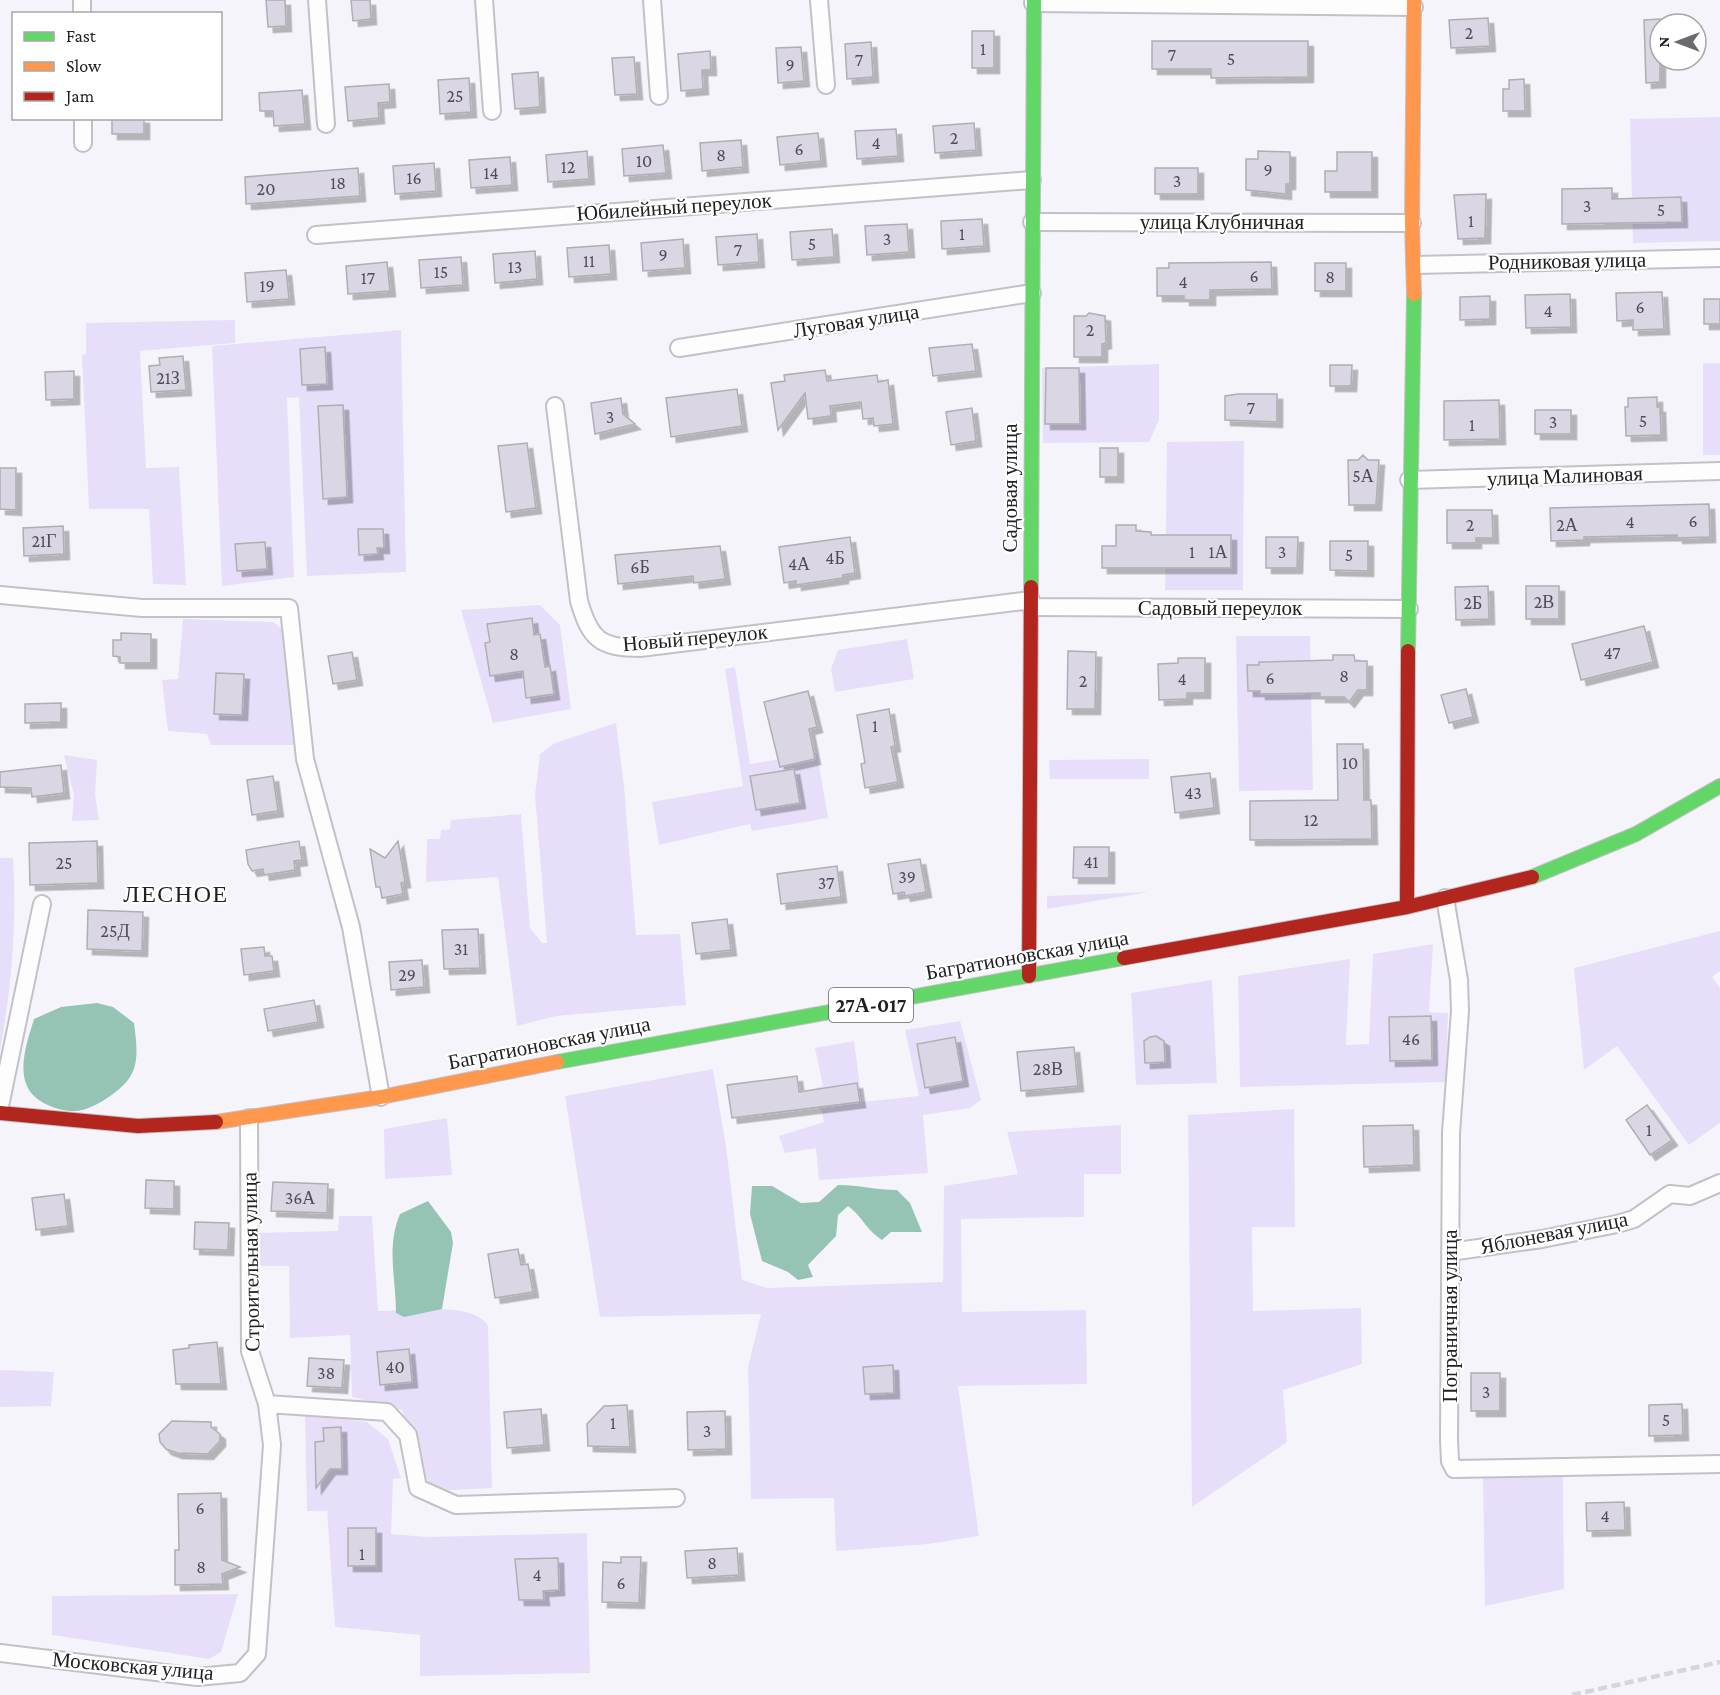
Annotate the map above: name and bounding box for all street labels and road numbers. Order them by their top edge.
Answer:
street label: Юбилейный переулок [576,188,773,226]
street label: улица Клубничная [1140,210,1305,234]
street label: Родниковая улица [1488,248,1647,274]
street label: Луговая улица [791,299,921,343]
street label: Садовая улица [998,423,1022,552]
street label: улица Малиновая [1487,461,1644,491]
street label: Садовый переулок [1138,596,1303,620]
street label: Новый переулок [621,620,769,656]
street label: Багратионовская улица [924,925,1131,985]
road number: 27А-017 [829,988,913,1022]
street label: Багратионовская улица [446,1011,653,1074]
street label: Строительная улица [237,1171,265,1352]
street label: Яблоневая улица [1478,1207,1631,1259]
street label: Пограничная улица [1438,1229,1462,1403]
street label: Московская улица [51,1647,215,1685]

